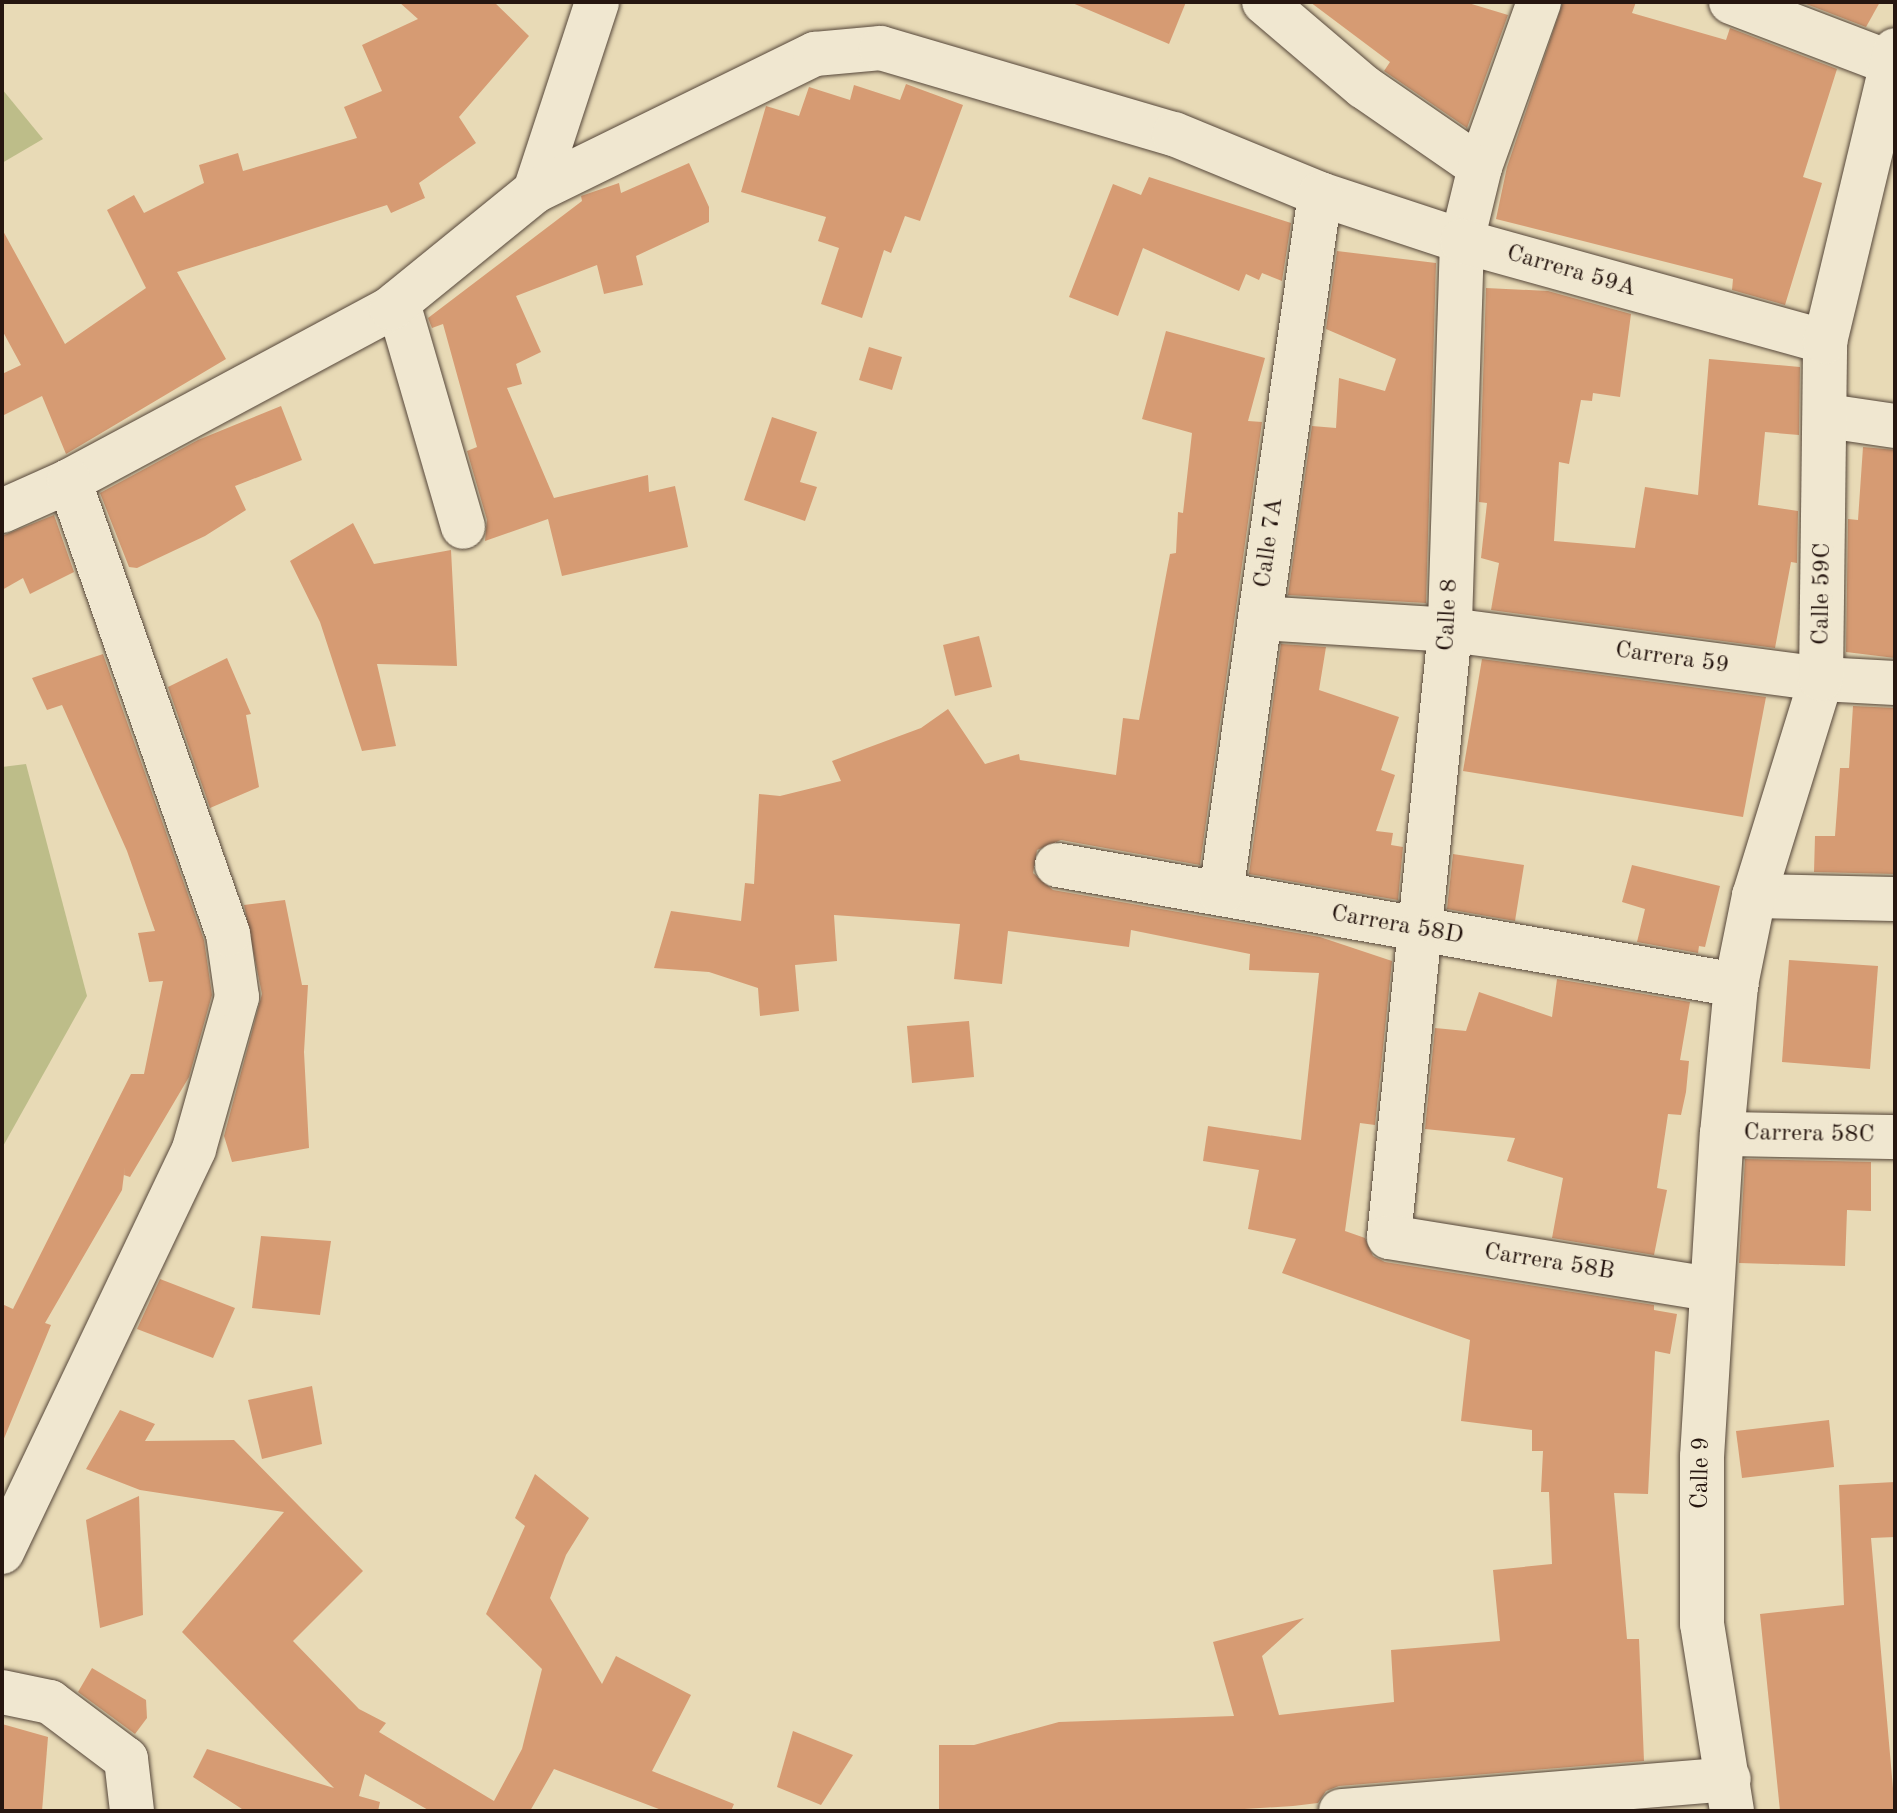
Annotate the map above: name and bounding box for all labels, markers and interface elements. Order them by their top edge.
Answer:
street label: Carrera 59A [1503,240,1639,304]
street label: Calle 7A [1249,496,1291,590]
street label: Calle 59C [1808,542,1838,646]
street label: Calle 8 [1433,578,1465,652]
street label: Carrera 59 [1613,637,1731,681]
street label: Carrera 58D [1329,900,1465,952]
street label: Carrera 58C [1743,1119,1875,1151]
street label: Carrera 58B [1482,1238,1616,1288]
street label: Calle 9 [1687,1436,1717,1510]

